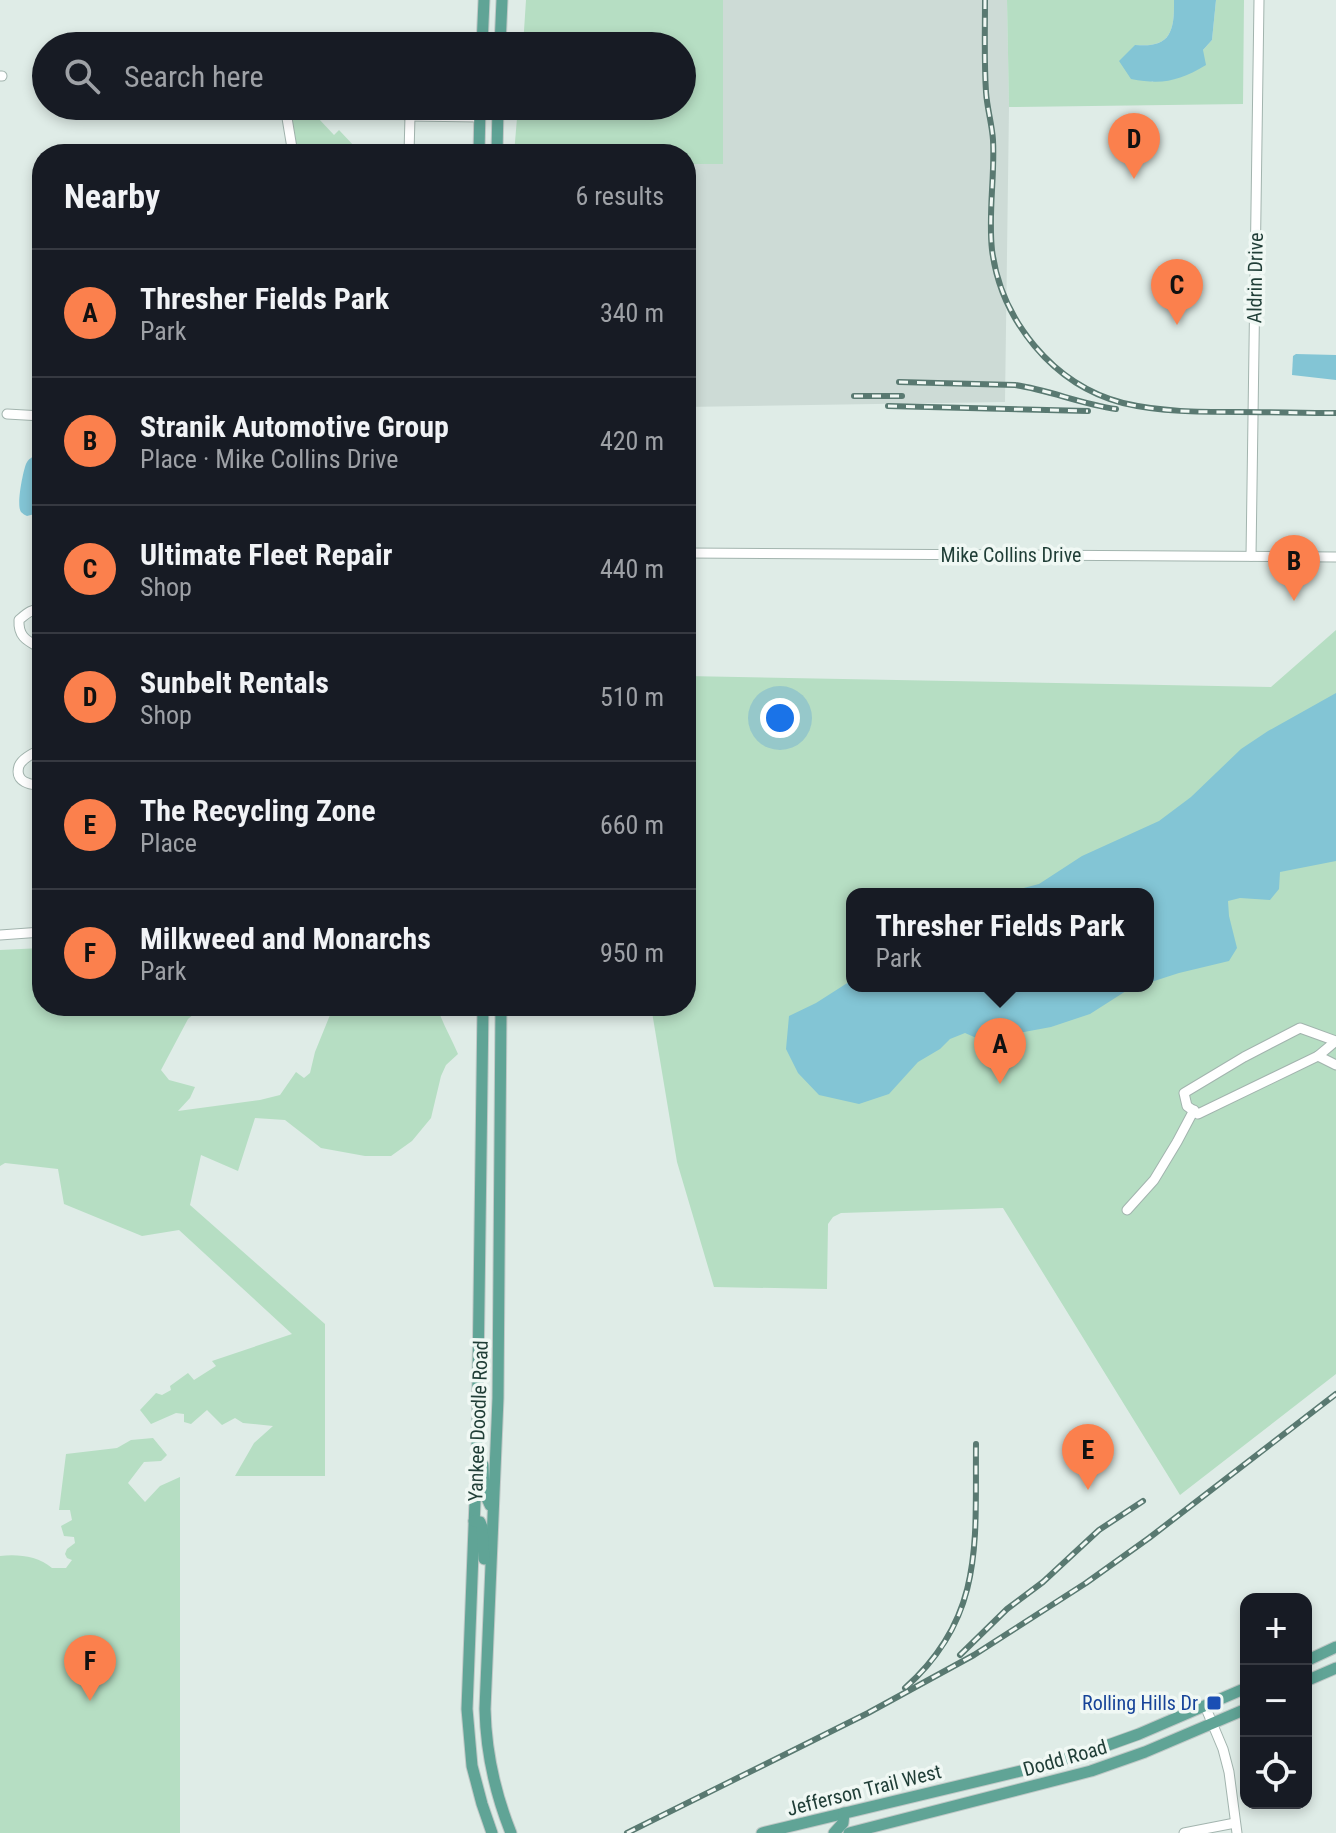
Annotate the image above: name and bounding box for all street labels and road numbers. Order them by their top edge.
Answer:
street label: Aldrin Drive [1242,232,1268,324]
street label: Mike Collins Drive [941,543,1081,567]
street label: Yankee Doodle Road [463,1340,493,1502]
street label: Dodd Road [1020,1735,1110,1781]
street label: Jefferson Trail West [784,1759,944,1821]

